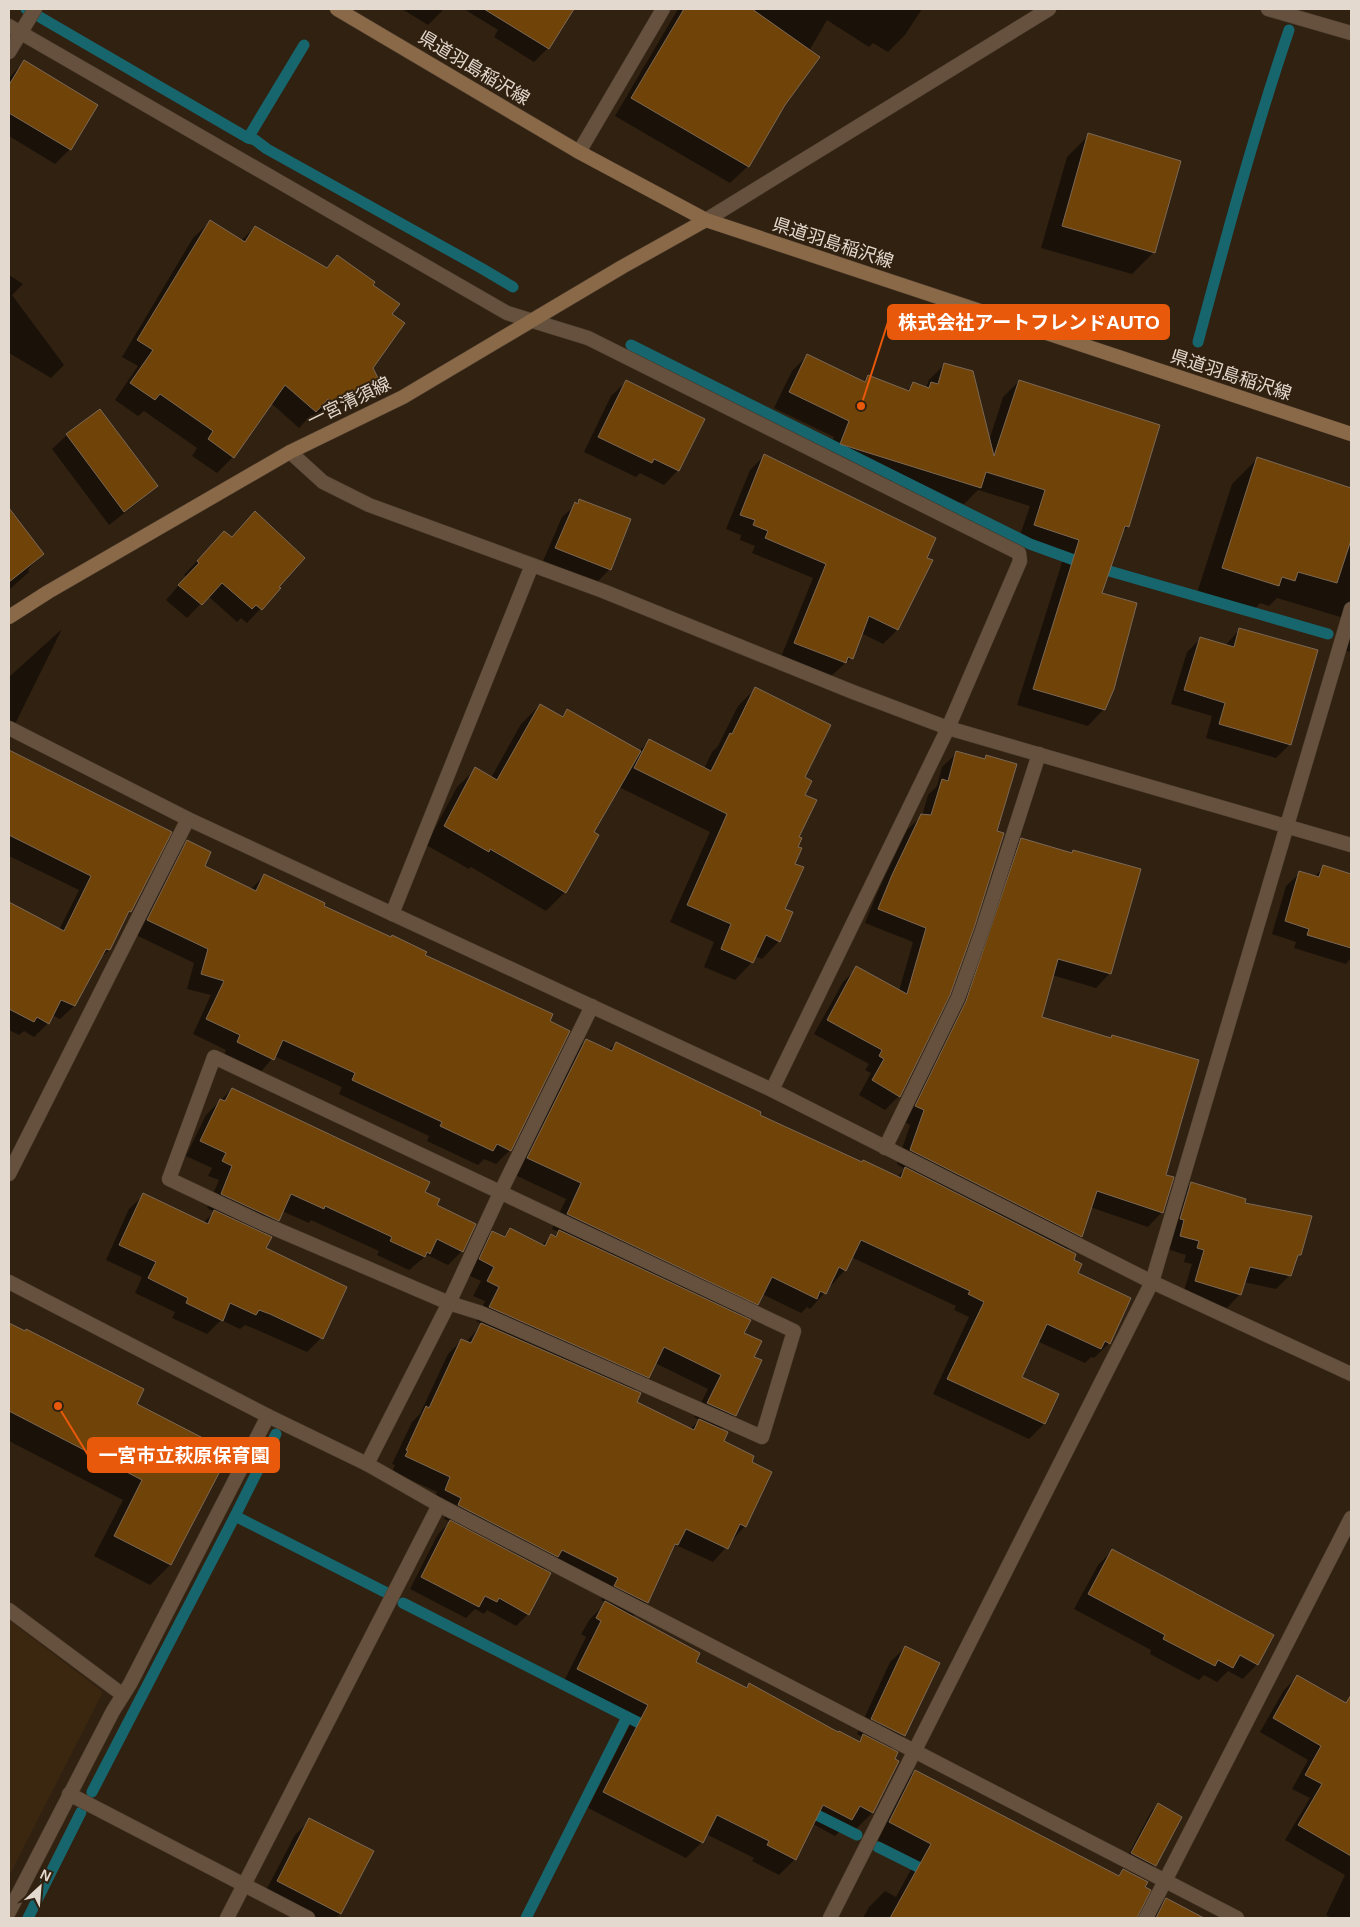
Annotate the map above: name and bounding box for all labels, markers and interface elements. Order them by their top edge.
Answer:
street label: 県道羽島稲沢線 [415,27,533,109]
street label: 県道羽島稲沢線 [770,214,896,272]
callout: 株式会社アートフレンドAUTO [888,305,1169,339]
text: 株式会社アートフレンドAUTO [898,312,1160,333]
street label: 県道羽島稲沢線 [1168,346,1294,404]
street label: 一宮清須線 [304,373,394,431]
callout: 一宮市立萩原保育園 [88,1438,279,1472]
text: 一宮市立萩原保育園 [98,1445,270,1466]
north arrow [15,1862,65,1912]
text: N [38,1866,54,1885]

